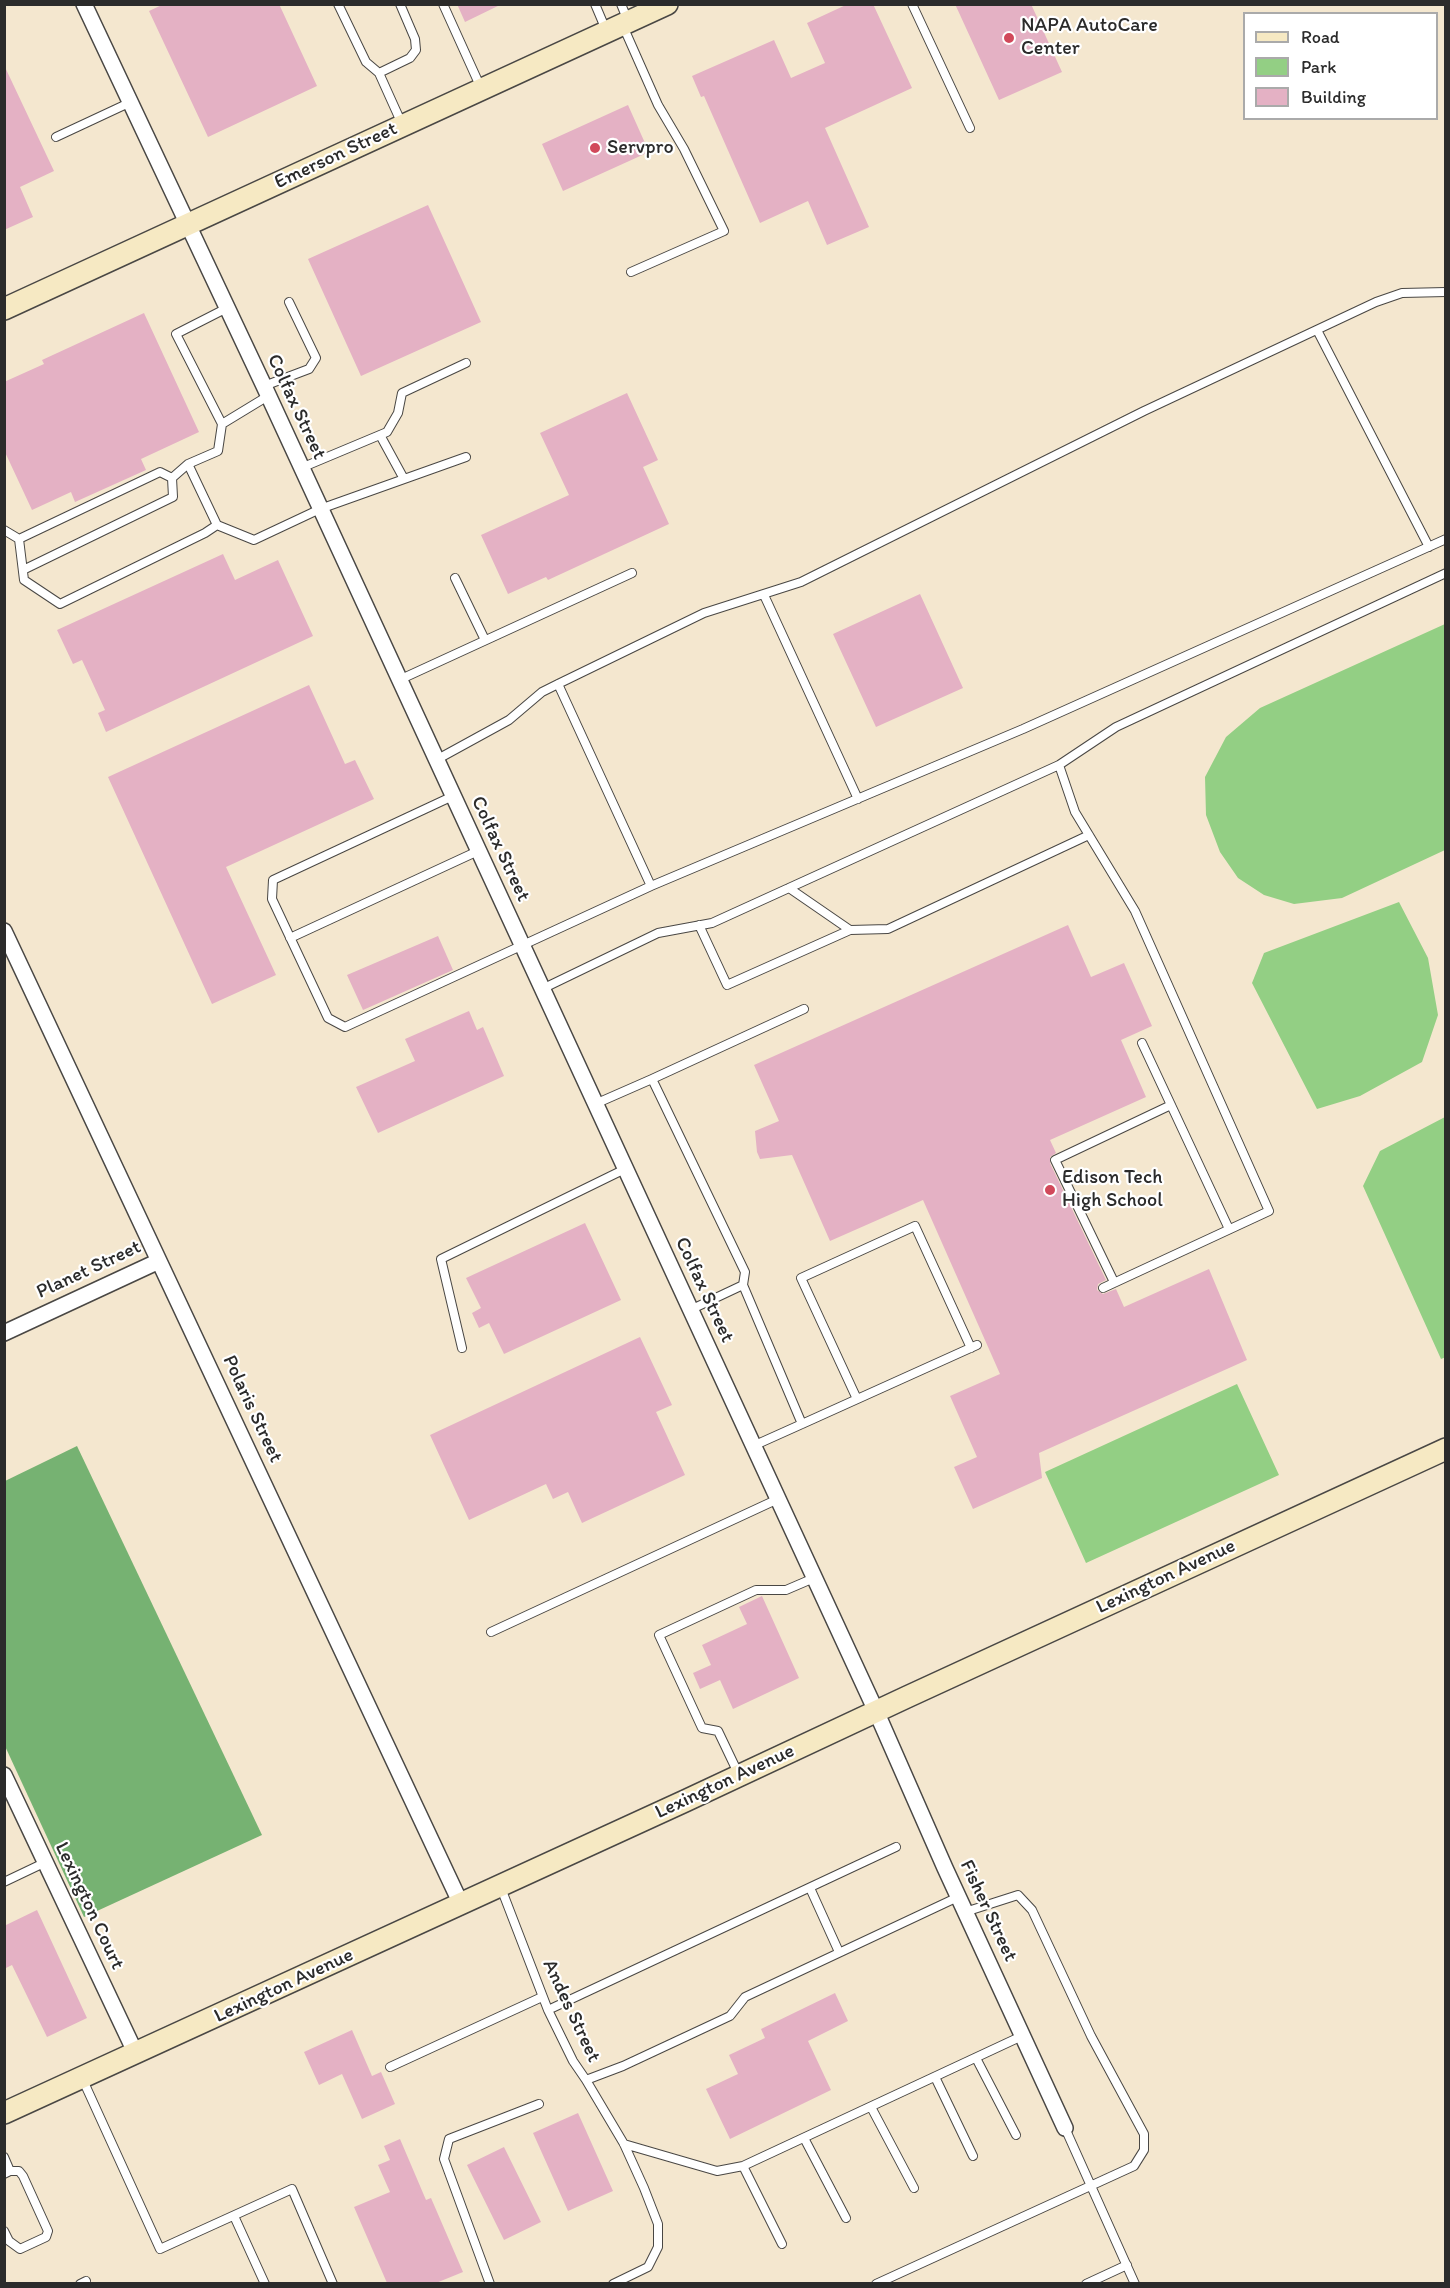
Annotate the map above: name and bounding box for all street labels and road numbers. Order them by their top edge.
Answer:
street label: Emerson Street [271,117,401,195]
street label: Colfax Street [261,351,331,463]
street label: Colfax Street [465,793,535,905]
street label: Colfax Street [669,1234,739,1346]
street label: Planet Street [33,1235,145,1305]
street label: Polaris Street [217,1352,287,1466]
street label: Lexington Avenue [1093,1534,1239,1620]
street label: Lexington Avenue [652,1739,798,1825]
street label: Lexington Court [49,1838,129,1974]
street label: Fisher Street [954,1856,1022,1966]
street label: Lexington Avenue [211,1943,357,2029]
street label: Andes Street [537,1956,605,2066]

